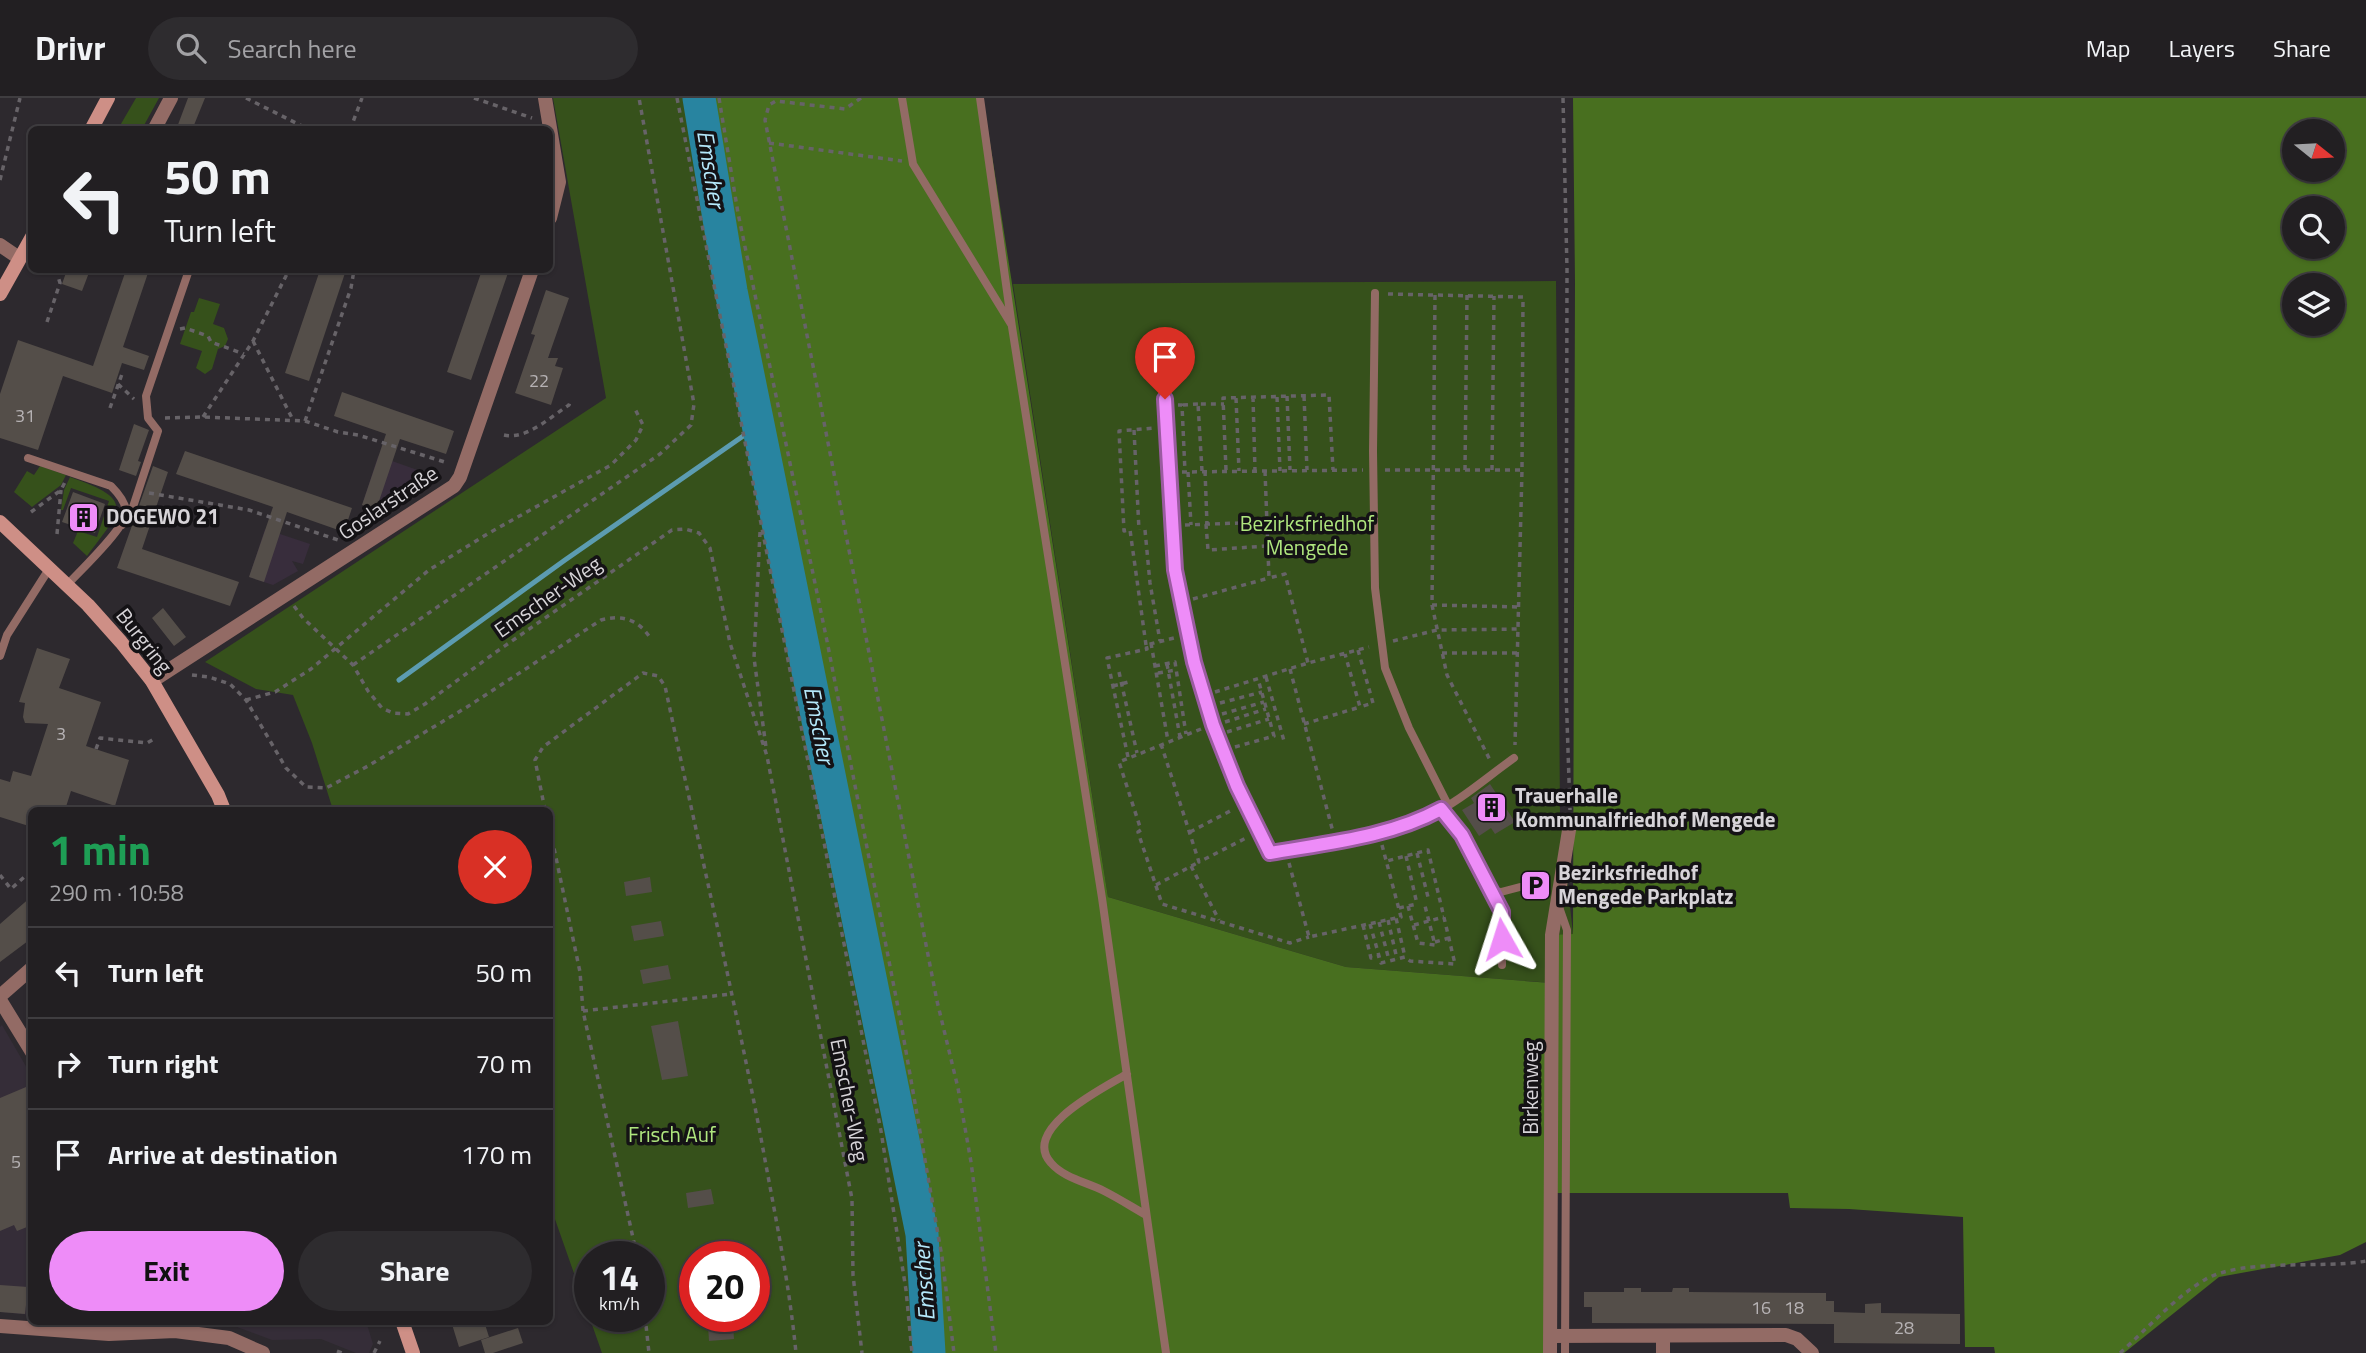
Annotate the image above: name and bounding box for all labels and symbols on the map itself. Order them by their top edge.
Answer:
north arrow [2282,119,2345,182]
water label: Emscher [688,128,735,213]
pin [1135,327,1195,399]
house number: 22 [529,367,549,394]
house number: 31 [15,402,35,429]
street label: Goslarstraße [331,457,444,547]
building icon: DOGEWO 21 [66,500,100,534]
place label: DOGEWO 21 [106,500,219,532]
park label: Bezirksfriedhof Mengede [1240,507,1374,563]
street label: Emscher-Weg [487,547,608,645]
street label: Burgring [109,601,181,680]
water label: Emscher [795,683,845,769]
house number: 3 [56,720,66,747]
place label: Trauerhalle Kommunalfriedhof Mengede [1515,779,1775,835]
building icon: Trauerhalle Kommunalfriedhof Mengede [1475,791,1509,825]
place label: Bezirksfriedhof Mengede Parkplatz [1558,856,1734,912]
parking icon: Bezirksfriedhof Mengede Parkplatz [1518,868,1552,902]
position arrow [1465,902,1539,976]
street label: Emscher-Weg [822,1036,878,1164]
street label: Birkenweg [1514,1041,1546,1135]
park label: Frisch Auf [628,1118,716,1150]
house number: 5 [11,1148,21,1175]
water label: Emscher [903,1239,944,1322]
speed limit sign: 20 [679,1241,770,1332]
house number: 16 [1751,1294,1771,1321]
house number: 18 [1784,1294,1804,1321]
house number: 28 [1894,1314,1914,1341]

